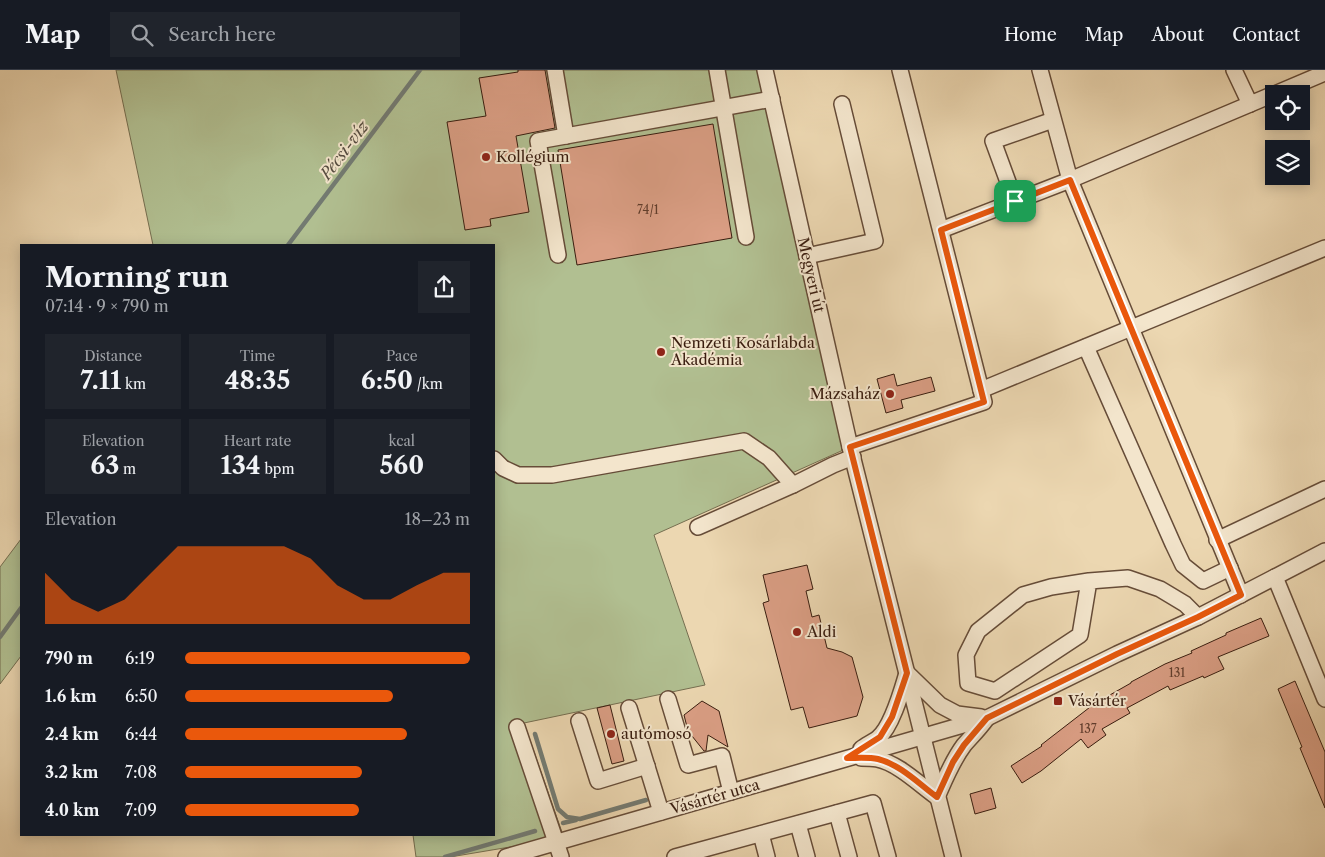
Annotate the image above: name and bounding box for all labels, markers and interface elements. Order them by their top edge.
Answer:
search box [110,12,460,57]
text: Map [25,20,80,49]
icon: search [128,21,156,49]
text: Search here [168,23,276,46]
text: Home [1004,24,1057,46]
text: Map [1085,24,1123,46]
text: About [1151,24,1204,46]
text: Contact [1232,24,1300,46]
map controls [1265,85,1310,185]
button: locate [1265,85,1310,130]
water label: Pécsi-víz [314,116,373,185]
button: layers [1265,140,1310,185]
place label: Kollégium [496,147,569,166]
marker: Kollégium [480,151,492,163]
pin [994,180,1036,222]
icon: arrive [1001,187,1029,215]
house number: 74/1 [637,202,659,217]
street label: Megyeri út [794,235,830,315]
text: Morning run [45,260,229,294]
button: share [418,261,470,313]
text: 07:14 · 9 × 790 m [45,296,169,316]
place label: Nemzeti Kosárlabda Akadémia [670,333,815,369]
marker: Nemzeti Kosárlabda Akadémia [655,346,667,358]
text: Distance [84,347,142,365]
text: Time [240,347,275,365]
text: Pace [386,347,418,365]
text: 7.11 [80,365,121,396]
text: 48:35 [225,365,290,396]
text: 6:50 [361,365,413,396]
text: km [121,375,146,393]
text: /km [413,375,443,393]
place label: Mázsaház [810,384,880,403]
marker: Mázsaház [884,388,896,400]
text: Elevation [82,432,144,450]
text: Heart rate [224,432,291,450]
text: kcal [389,432,415,450]
text: 63 [90,450,119,481]
text: 134 [220,450,261,481]
text: 560 [379,450,424,481]
text: m [119,460,136,478]
text: bpm [261,460,295,478]
text: Elevation [45,509,116,529]
text: 18–23 m [405,509,470,529]
place label: Aldi [806,622,837,641]
marker: Aldi [791,626,803,638]
text: 790 m [45,648,93,668]
text: 6:19 [125,648,155,668]
house number: 131 [1169,665,1185,680]
text: 1.6 km [45,686,97,706]
text: 6:50 [125,686,158,706]
place label: Vásártér [1067,691,1127,710]
marker: Vásártér [1052,695,1064,707]
house number: 137 [1079,721,1097,736]
text: 2.4 km [45,724,99,744]
text: 6:44 [125,724,157,744]
place label: autómosó [621,724,692,743]
marker: autómosó [605,728,617,740]
text: 3.2 km [45,762,98,782]
text: 7:08 [125,762,157,782]
street label: Vásártér utca [667,775,762,819]
text: 4.0 km [45,800,99,820]
text: 7:09 [125,800,157,820]

